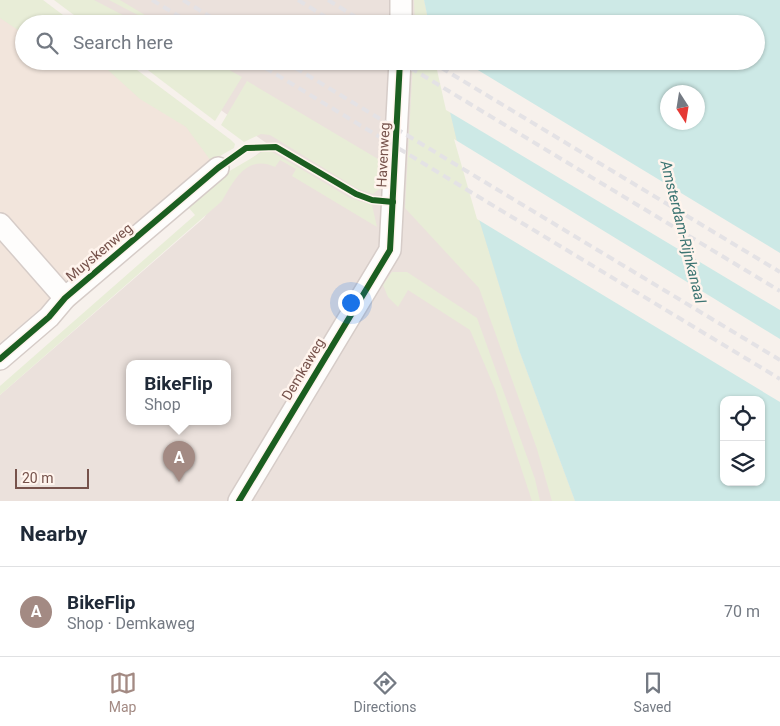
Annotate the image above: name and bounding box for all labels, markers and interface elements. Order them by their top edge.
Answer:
search box [15,15,765,70]
icon: search [33,29,61,57]
text: Search here [73,31,173,54]
north arrow [660,85,705,130]
street label: Havenweg [373,122,393,188]
water label: Amsterdam-Rijnkanaal [656,158,710,306]
street label: Muyskenweg [63,220,135,284]
your location [338,290,364,316]
street label: Demkaweg [278,335,328,403]
popup [126,360,231,425]
text: BikeFlip [144,372,213,395]
text: Shop [144,395,181,414]
map controls [720,396,765,486]
button: locate [720,396,765,441]
pin: A [163,441,195,482]
button: layers [720,441,765,486]
scale bar [15,466,89,489]
text: 20 m [22,470,54,486]
text: Nearby [20,522,87,546]
text: BikeFlip [67,591,136,614]
text: A [31,602,41,621]
text: 70 m [724,602,760,621]
text: Shop · Demkaweg [67,614,195,633]
tab: Map [109,669,137,715]
tab: Directions [354,669,417,715]
tab: Saved [634,669,671,715]

